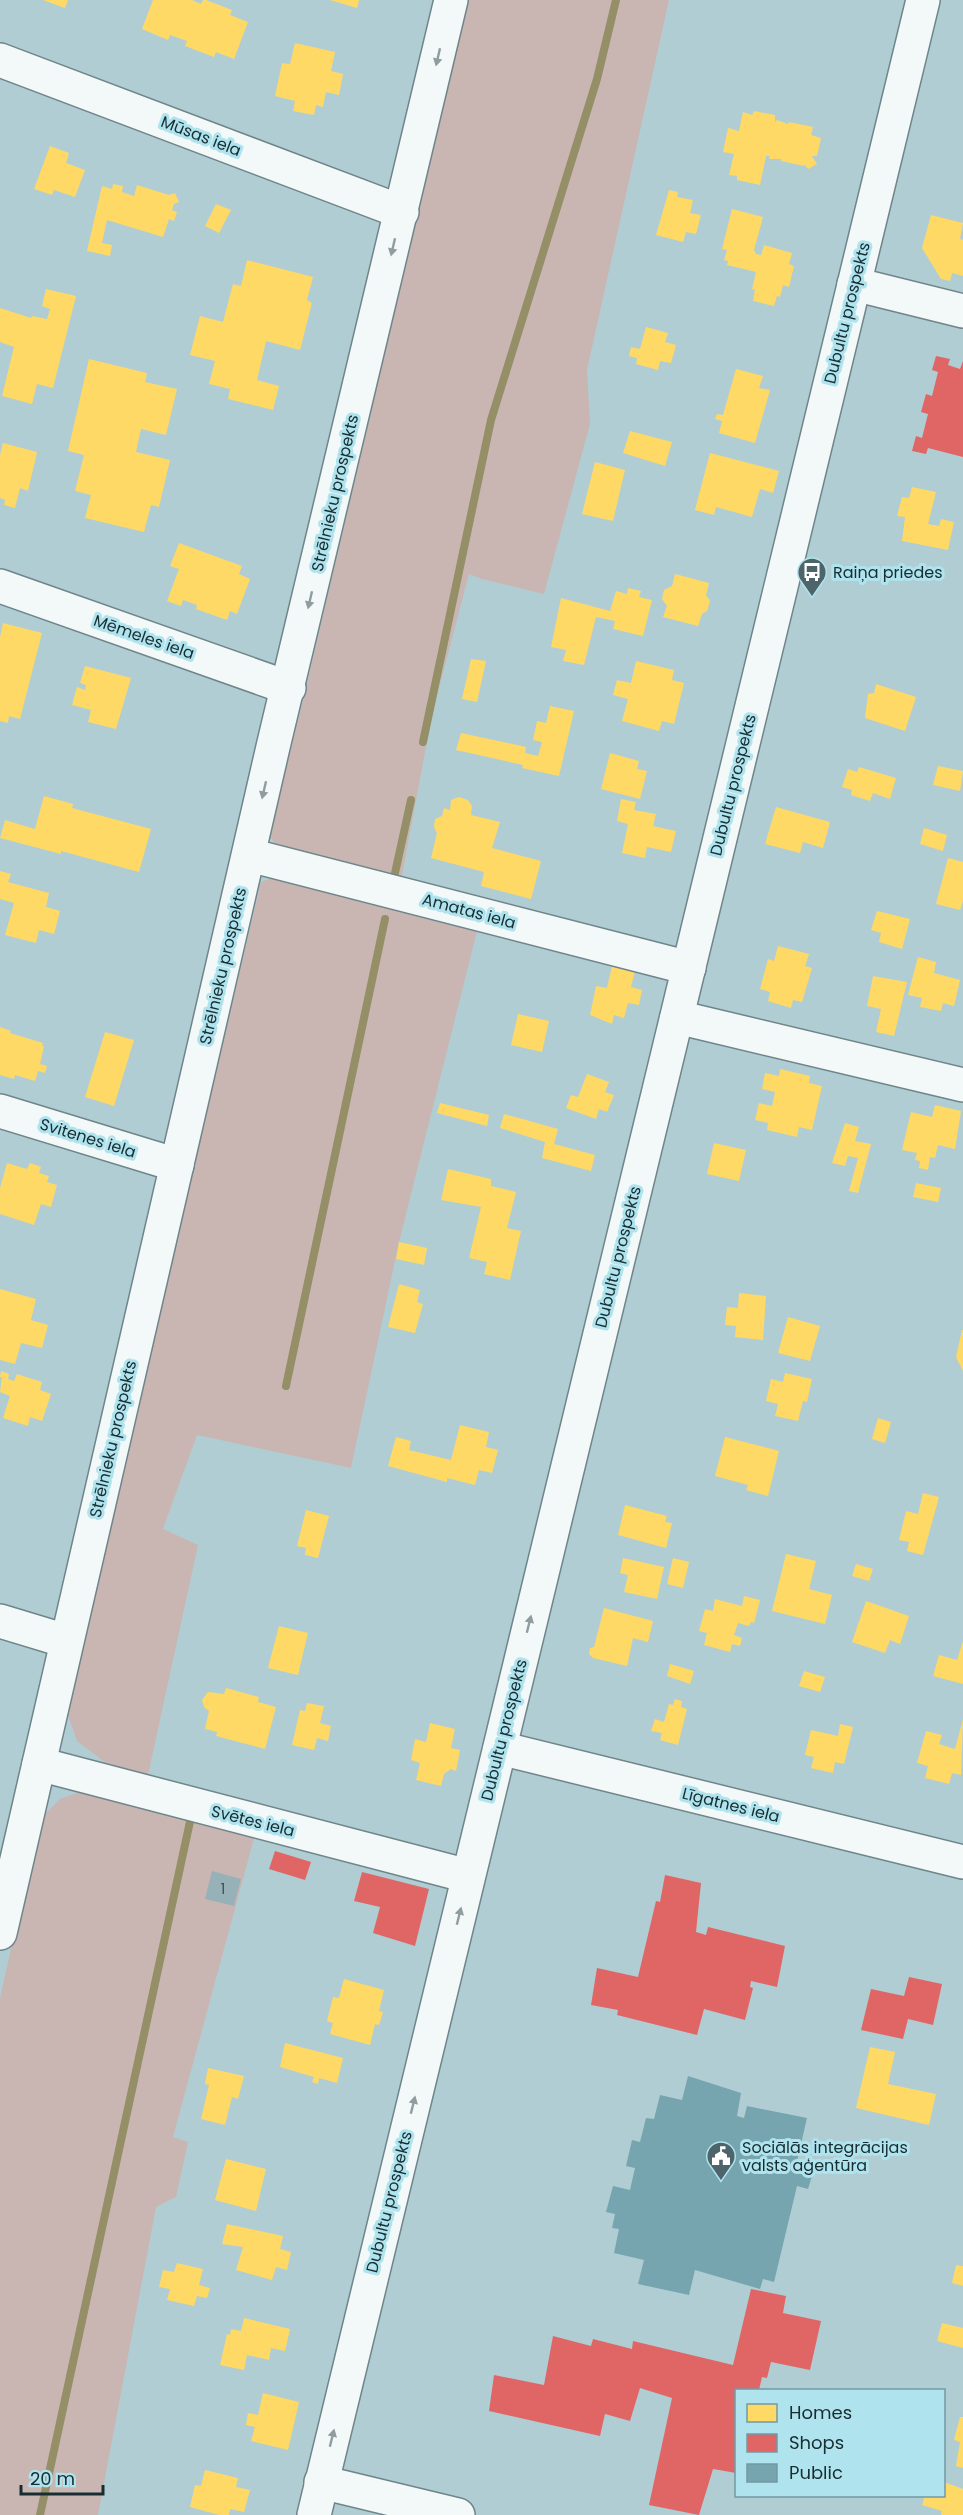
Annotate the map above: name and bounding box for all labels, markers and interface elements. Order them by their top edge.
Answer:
one-way arrow [432,48,442,66]
street label: Mūsas iela [157,110,245,162]
one-way arrow [388,238,398,256]
street label: Dubultu prospekts [818,240,876,386]
street label: Strēlnieku prospekts [306,412,364,574]
bus stop icon: Raiņa priedes [796,556,828,598]
place label: Raiņa priedes [833,561,943,584]
one-way arrow [304,591,314,609]
street label: Mēmeles iela [91,609,197,665]
street label: Dubultu prospekts [704,712,762,858]
one-way arrow [258,780,268,799]
street label: Strēlnieku prospekts [194,885,252,1047]
street label: Amatas iela [420,887,518,935]
street label: Svitenes iela [37,1112,139,1164]
street label: Dubultu prospekts [589,1184,647,1330]
street label: Strēlnieku prospekts [84,1358,142,1520]
one-way arrow [525,1615,535,1633]
street label: Dubultu prospekts [475,1657,533,1803]
street label: Līgatnes iela [680,1782,782,1828]
street label: Svētes iela [209,1800,297,1842]
house number: 1 [221,1879,225,1899]
one-way arrow [454,1907,464,1925]
one-way arrow [408,2096,418,2115]
street label: Dubultu prospekts [360,2129,418,2275]
place label: Sociālās integrācijas valsts aģentūra [742,2136,908,2177]
public building icon: Sociālās integrācijas valsts aģentūra [705,2140,737,2182]
legend [735,2389,945,2497]
text: Homes [789,2400,852,2425]
one-way arrow [328,2429,338,2447]
text: Shops [789,2430,844,2455]
scale bar [21,2458,104,2496]
text: Public [789,2460,843,2485]
text: 20 m [30,2466,75,2491]

